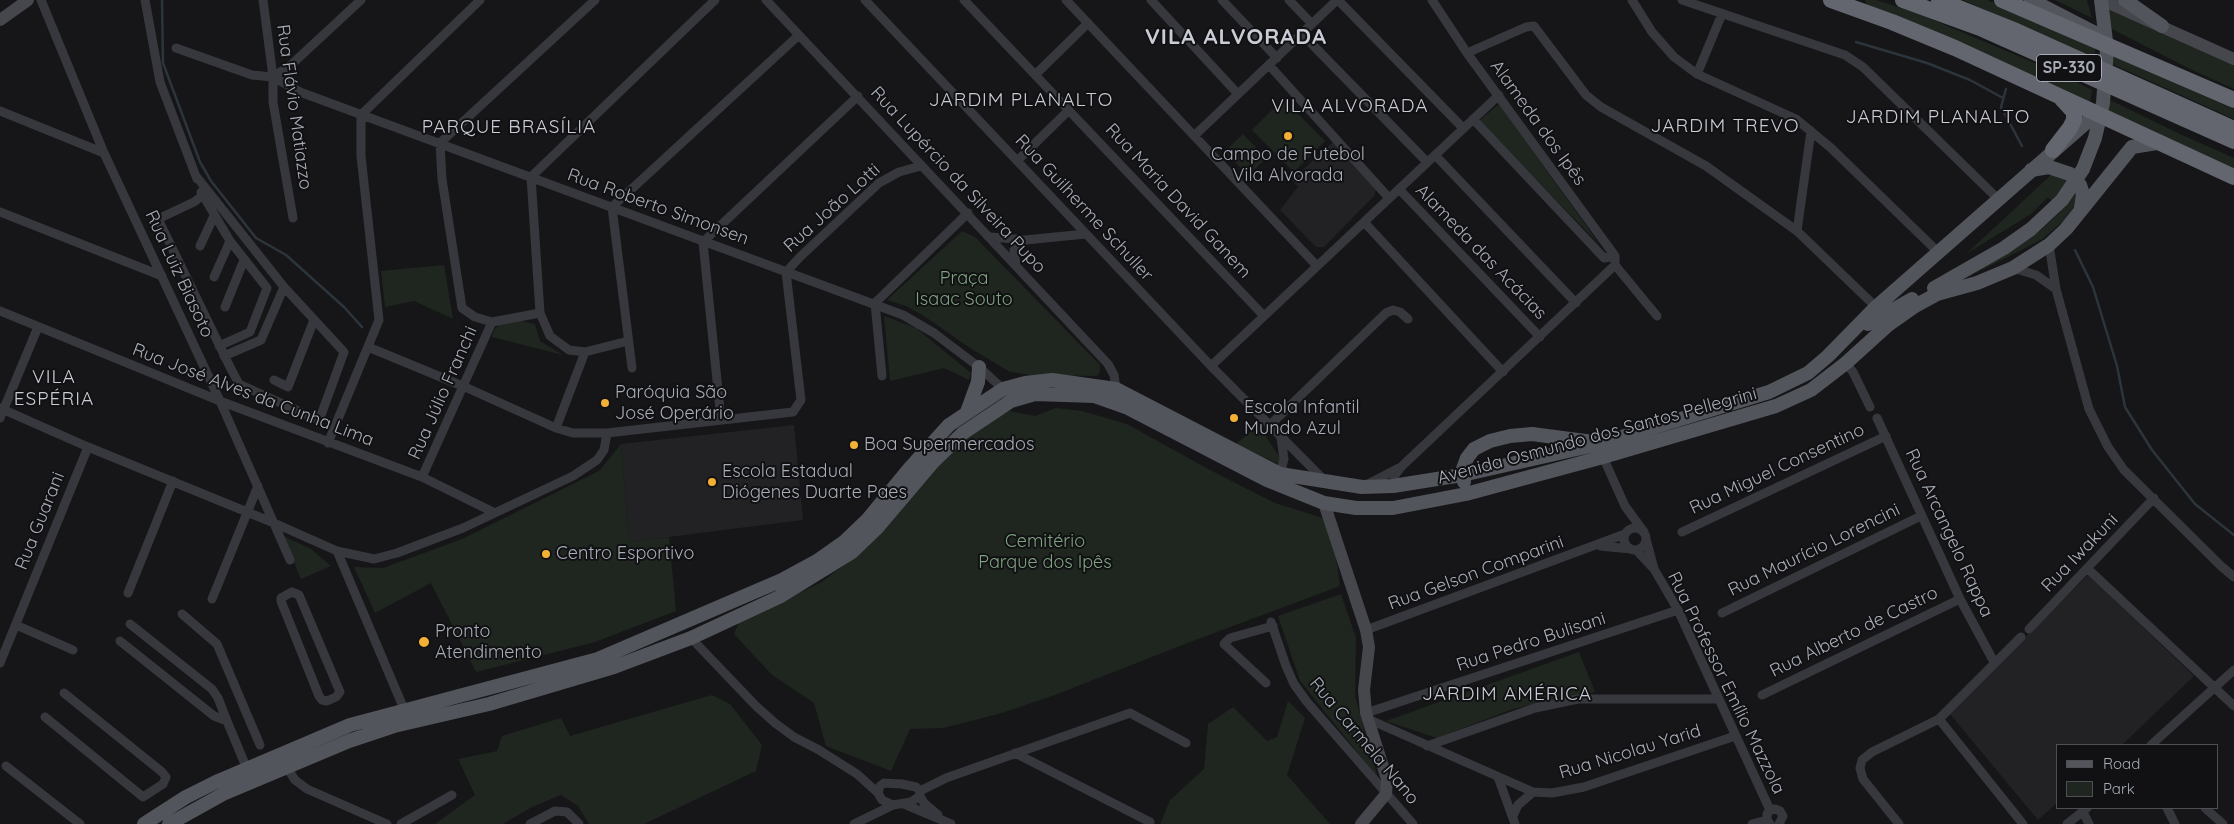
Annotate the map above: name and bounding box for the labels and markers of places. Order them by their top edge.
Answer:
marker: Campo de Futebol Vila Alvorada [1282,130,1294,142]
place label: Campo de Futebol Vila Alvorada [1211,144,1365,186]
place label: Paróquia São José Operário [615,382,734,424]
marker: Paróquia São José Operário [599,397,611,409]
place label: Escola Infantil Mundo Azul [1244,397,1360,439]
marker: Escola Infantil Mundo Azul [1228,412,1240,424]
place label: Boa Supermercados [864,434,1034,456]
marker: Boa Supermercados [848,439,860,451]
place label: Escola Estadual Diógenes Duarte Paes [722,461,907,504]
marker: Escola Estadual Diógenes Duarte Paes [706,476,718,488]
place label: Centro Esportivo [556,543,694,565]
marker: Centro Esportivo [540,548,552,560]
place label: Pronto Atendimento [435,621,542,664]
marker: Pronto Atendimento [417,635,431,649]

